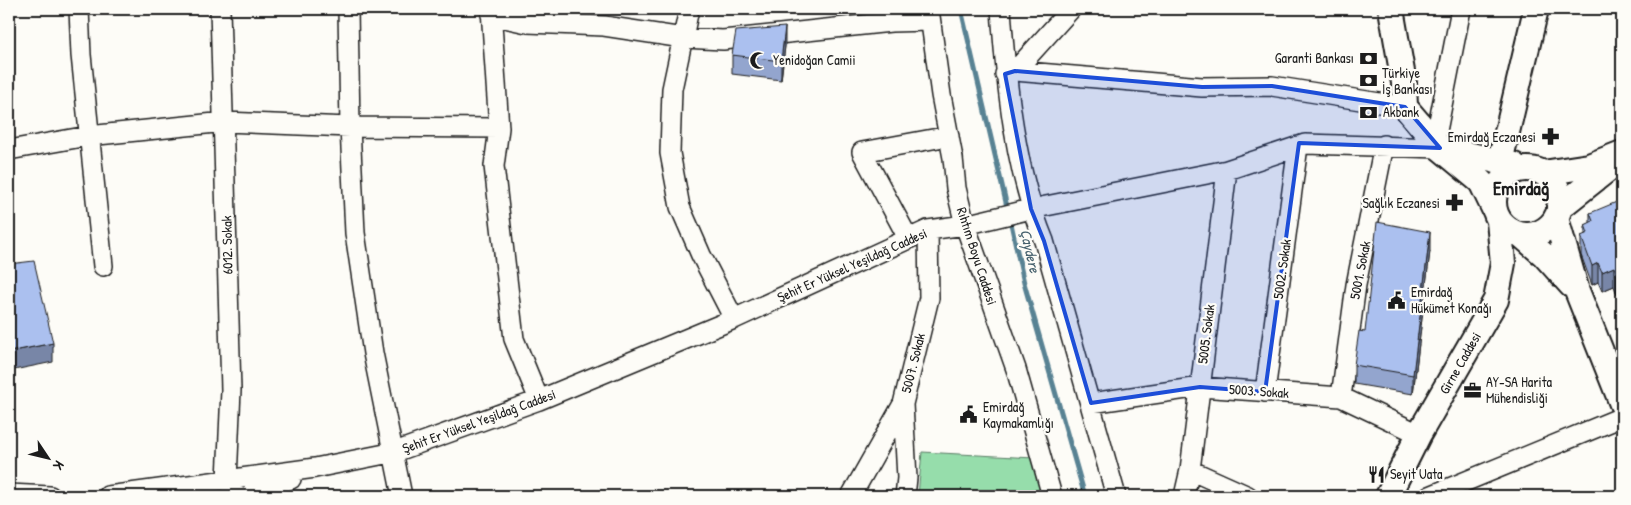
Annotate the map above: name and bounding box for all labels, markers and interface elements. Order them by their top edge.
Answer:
place label: Garanti Bankası [1275,48,1354,67]
bank icon: Garanti Bankası [1358,48,1378,68]
mosque icon: Yenidoğan Camii [749,50,769,70]
place label: Yenidoğan Camii [773,50,856,70]
place label: Türkiye İş Bankası [1382,63,1433,98]
bank icon: Türkiye İş Bankası [1358,71,1378,91]
bank icon: Akbank [1359,102,1379,122]
place label: Akbank [1383,102,1419,121]
place label: Emirdağ Eczanesi [1448,127,1536,147]
pharmacy icon: Emirdağ Eczanesi [1540,127,1560,147]
district label: Emirdağ [1493,175,1550,202]
place label: Sağlık Eczanesi [1362,193,1440,213]
pharmacy icon: Sağlık Eczanesi [1444,193,1464,213]
street label: Rıhtım Boyu Caddesi [952,205,1002,307]
street label: 6012. Sokak [216,215,237,275]
street label: Şehit Er Yüksel Yeşildağ Caddesi [774,223,930,307]
water label: Çaydere [1015,227,1046,276]
street label: 5002. Sokak [1268,238,1295,300]
street label: 5001. Sokak [1345,239,1374,301]
place label: Emirdağ Hükümet Konağı [1411,282,1492,318]
public building icon: Emirdağ Hükümet Konağı [1387,290,1407,310]
street label: 5005. Sokak [1192,303,1219,365]
street label: Girne Caddesi [1434,328,1485,397]
street label: 5007. Sokak [896,331,929,395]
place label: AY-SA Harita Mühendisliği [1486,372,1553,408]
street label: 5003. Sokak [1228,379,1290,402]
office icon: AY-SA Harita Mühendisliği [1462,380,1482,400]
street label: Şehit Er Yüksel Yeşildağ Caddesi [399,384,559,458]
place label: Emirdağ Kaymakamlığı [983,397,1054,433]
public building icon: Emirdağ Kaymakamlığı [959,405,979,425]
north arrow [22,432,72,482]
text: K [49,457,69,475]
restaurant icon: Seyit Uata [1366,464,1386,484]
place label: Seyit Uata [1390,464,1443,484]

